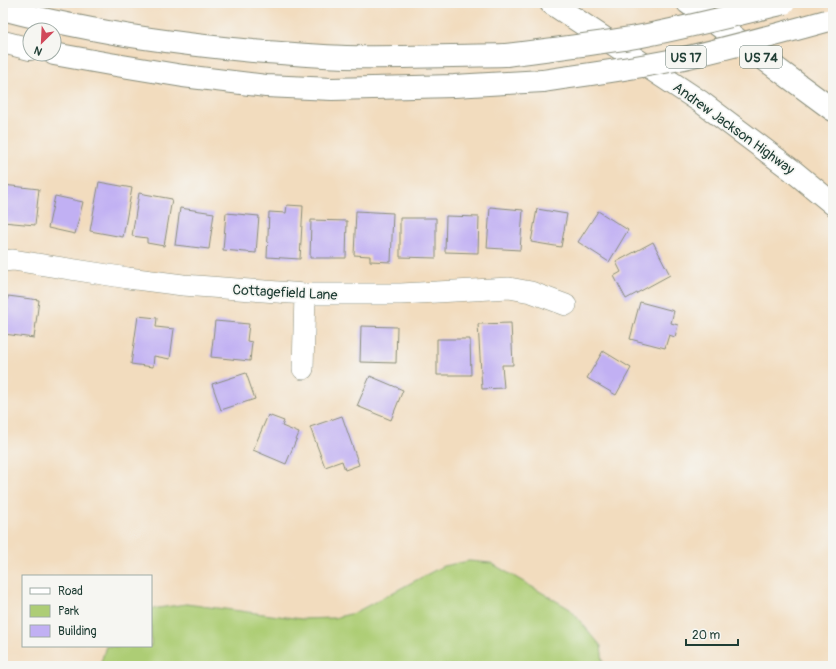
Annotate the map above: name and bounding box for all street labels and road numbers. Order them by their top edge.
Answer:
road number: US 17 [666,46,706,68]
road number: US 74 [740,46,782,68]
street label: Andrew Jackson Highway [670,79,798,178]
street label: Cottagefield Lane [232,281,338,304]

